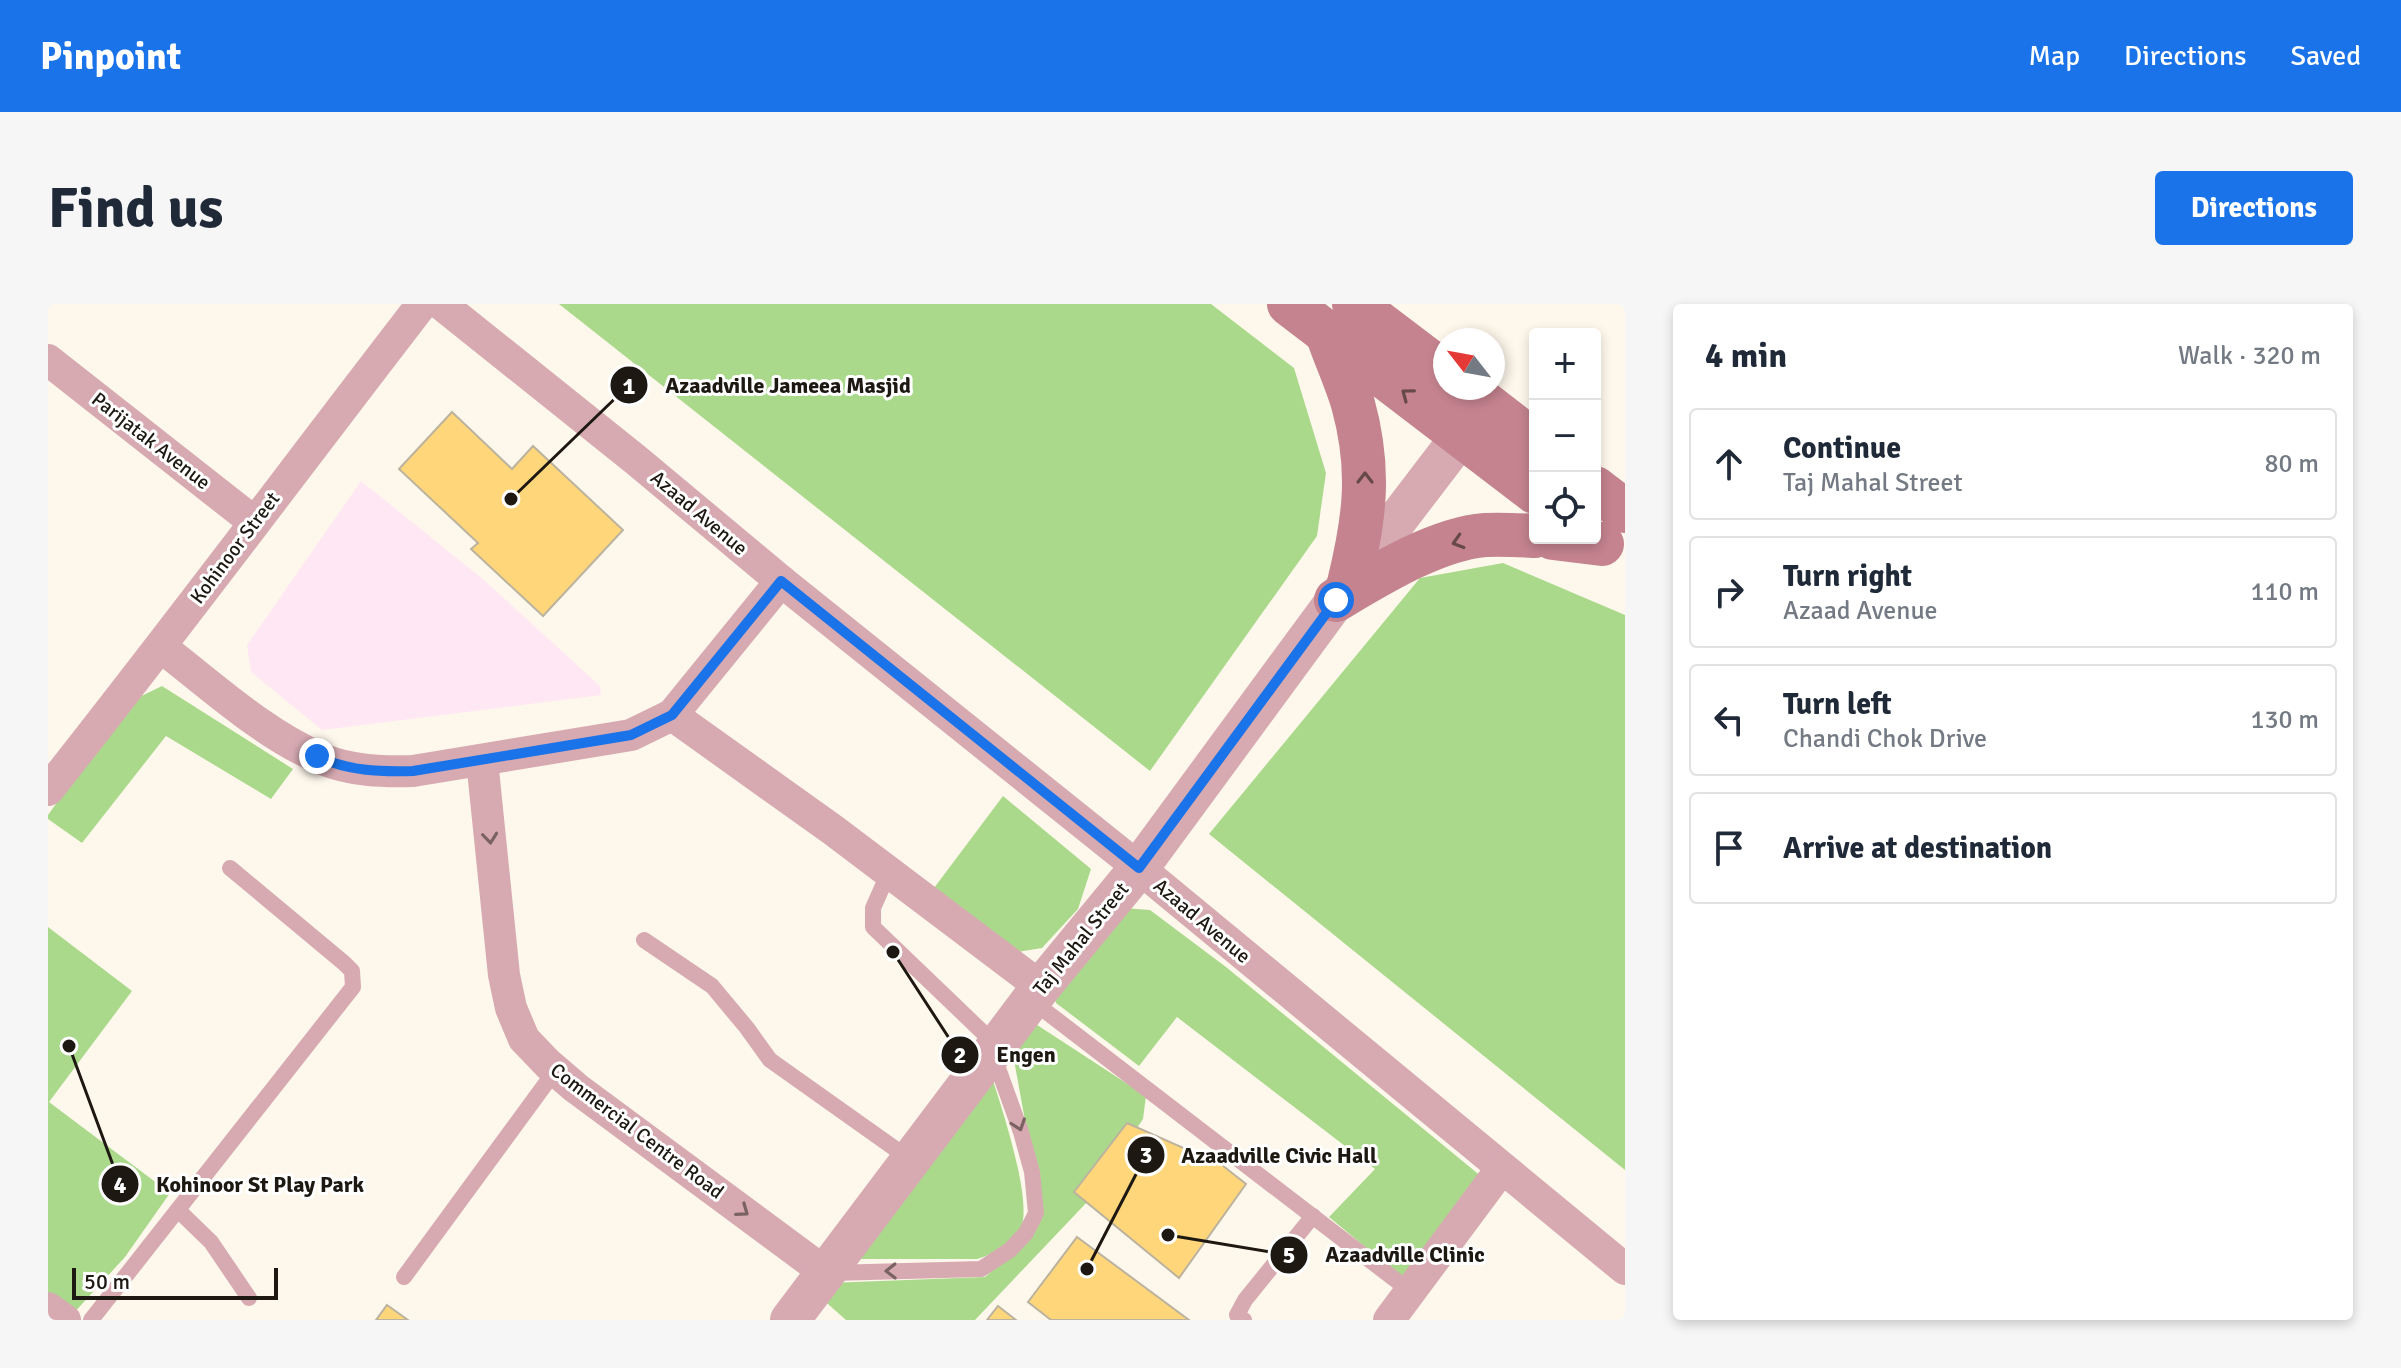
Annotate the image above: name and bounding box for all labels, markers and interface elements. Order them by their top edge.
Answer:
text: Pinpoint [40,33,181,80]
text: Map [2028,39,2080,73]
text: Directions [2124,39,2246,73]
text: Saved [2290,39,2361,73]
button: Directions [2155,171,2353,245]
text: Find us [48,174,223,243]
north arrow [1433,328,1505,400]
map controls [1529,328,1601,544]
button: + [1529,328,1601,400]
text: 4 min [1705,335,1787,377]
text: Walk · 320 m [2178,340,2321,372]
callout: Azaadville Jameea Masjid [609,362,926,408]
text: 1 [623,371,636,401]
text: Azaadville Jameea Masjid [665,372,911,399]
street label: Parijatak Avenue [87,387,215,495]
one-way arrow [1401,389,1415,403]
button: − [1529,400,1601,472]
text: Continue [1783,430,1901,467]
icon: ahead [1707,442,1751,486]
text: 80 m [2264,448,2319,480]
street label: Azaad Avenue [645,465,753,561]
text: Taj Mahal Street [1783,467,1963,499]
one-way arrow [1356,471,1374,484]
button: locate [1529,472,1601,544]
street label: Kohinoor Street [185,487,285,609]
one-way arrow [1452,533,1465,549]
text: Turn right [1783,558,1912,595]
icon: right [1707,570,1751,614]
text: 110 m [2250,576,2319,608]
route start [1318,582,1354,618]
text: Azaad Avenue [1783,595,1938,627]
text: Turn left [1783,686,1892,723]
icon: left [1707,698,1751,742]
text: 130 m [2250,704,2319,736]
text: Chandi Chok Drive [1783,723,1987,755]
route end [299,738,335,774]
icon: arrive [1707,826,1751,870]
text: Arrive at destination [1783,830,2052,867]
one-way arrow [481,832,498,845]
street label: Azaad Avenue [1148,873,1256,969]
street label: Taj Mahal Street [1028,877,1134,1001]
callout: Engen [940,1032,1072,1078]
text: 2 [954,1040,966,1070]
text: Engen [996,1041,1056,1068]
street label: Commercial Centre Road [545,1058,729,1204]
one-way arrow [1009,1117,1025,1131]
callout: Azaadville Civic Hall [1126,1132,1393,1178]
text: 3 [1140,1140,1152,1170]
text: Azaadville Civic Hall [1181,1142,1377,1169]
callout: Kohinoor St Play Park [100,1161,380,1207]
text: 4 [114,1170,127,1200]
text: Kohinoor St Play Park [156,1171,365,1198]
one-way arrow [734,1201,748,1216]
callout: Azaadville Clinic [1269,1232,1500,1278]
text: 5 [1283,1240,1295,1270]
text: Azaadville Clinic [1325,1241,1485,1268]
one-way arrow [884,1262,897,1280]
scale bar [72,1264,278,1300]
text: 50 m [84,1268,130,1295]

